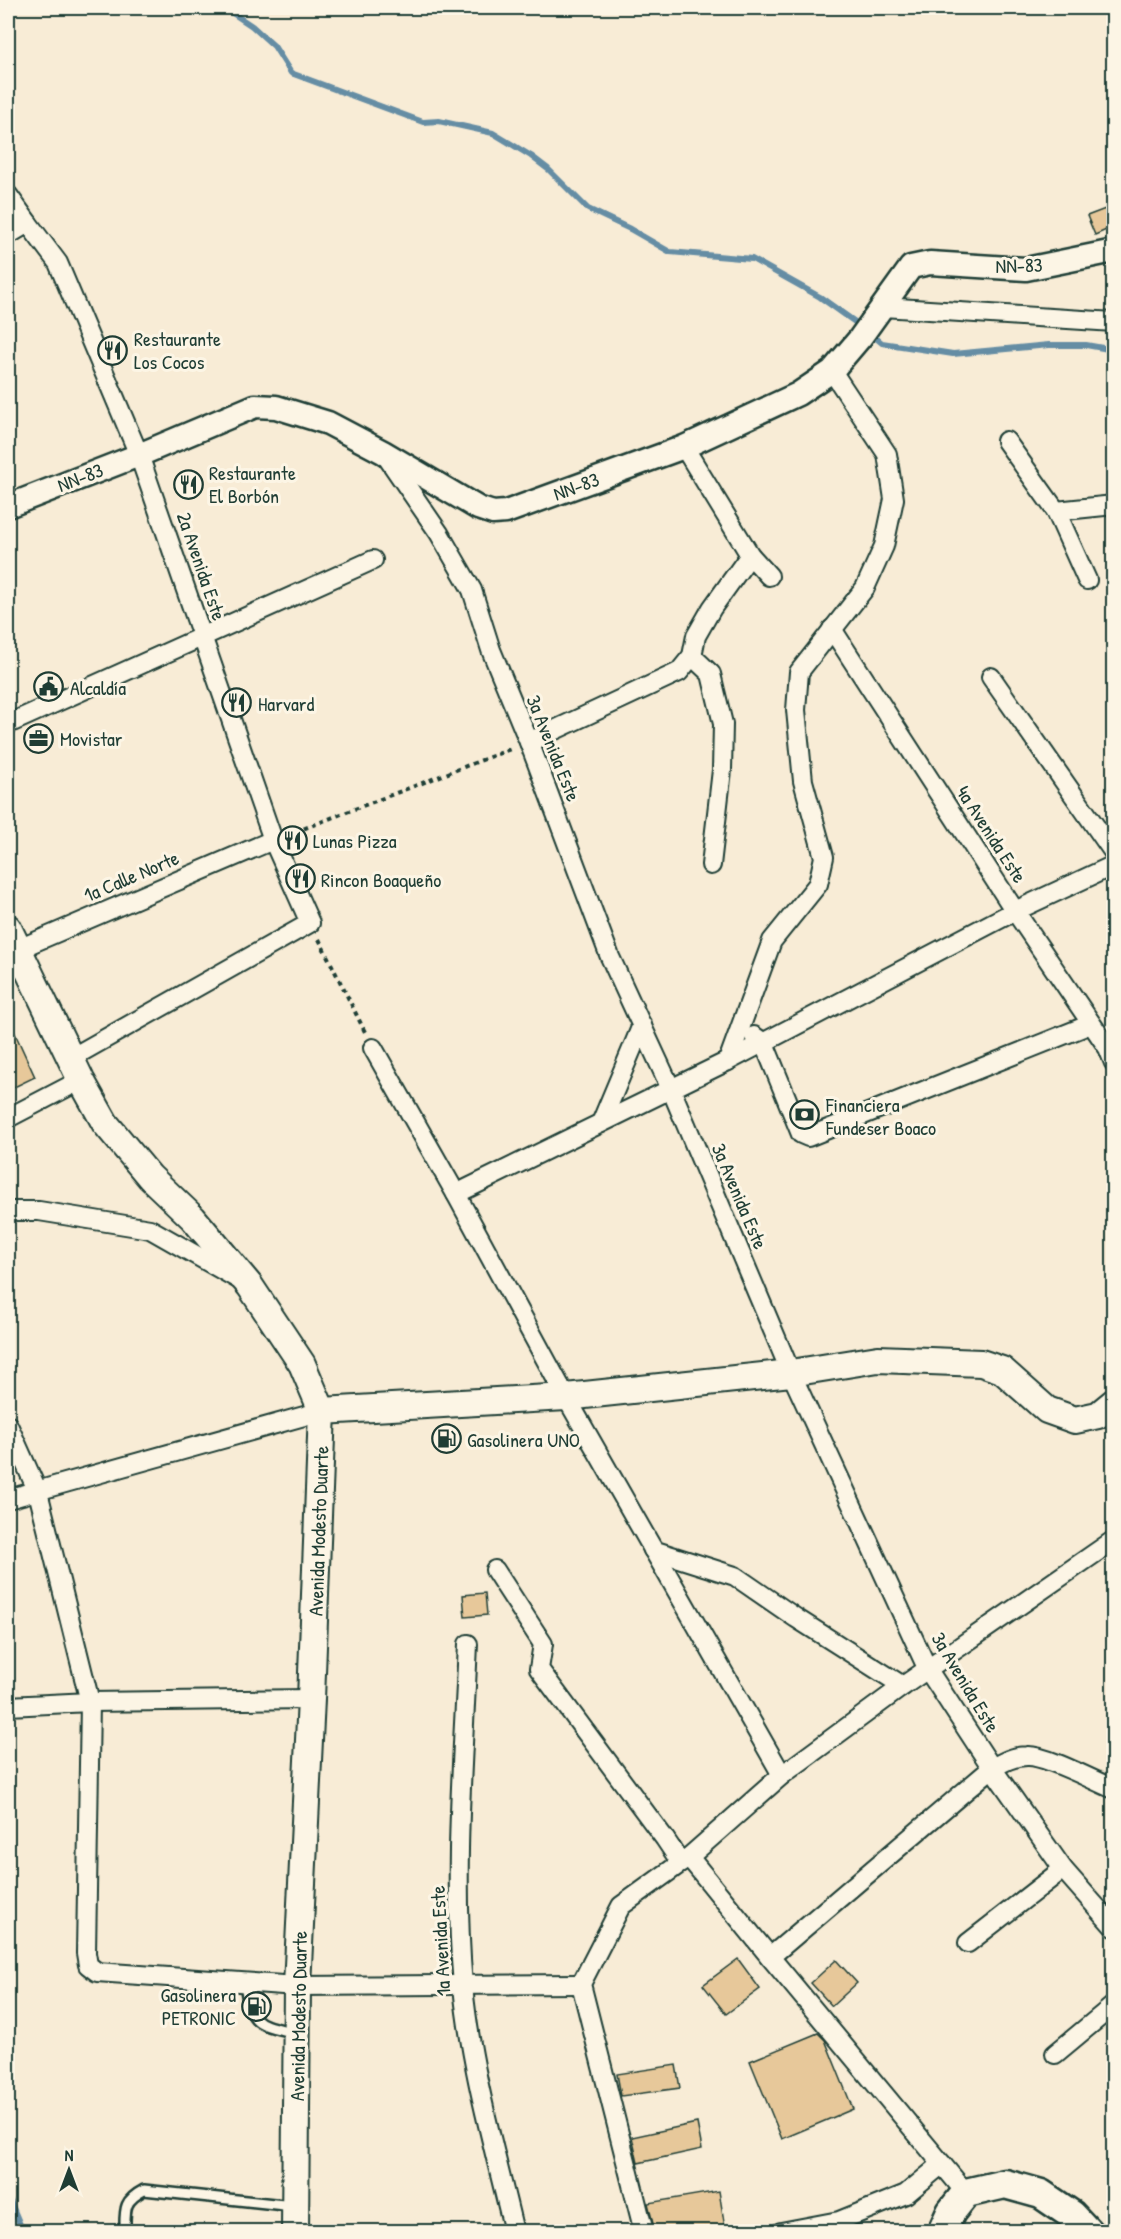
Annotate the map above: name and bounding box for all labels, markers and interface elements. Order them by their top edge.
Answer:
street label: NN-83 [995,251,1043,279]
place label: Restaurante Los Cocos [134,325,221,375]
restaurant icon: Restaurante Los Cocos [97,334,129,366]
street label: NN-83 [53,456,107,498]
place label: Restaurante El Borbón [209,459,296,509]
street label: NN-83 [549,465,603,507]
restaurant icon: Restaurante El Borbón [172,468,204,500]
street label: 2a Avenida Este [171,508,233,624]
public building icon: Alcaldía [33,671,65,703]
place label: Alcaldía [70,674,126,701]
restaurant icon: Harvard [221,687,253,719]
place label: Harvard [258,690,314,717]
street label: 3a Avenida Este [520,691,588,805]
office icon: Movistar [23,722,55,754]
place label: Movistar [60,725,123,752]
street label: 4a Avenida Este [951,780,1034,888]
restaurant icon: Lunas Pizza [276,824,308,856]
place label: Lunas Pizza [313,827,397,854]
street label: 1a Calle Norte [79,844,183,908]
restaurant icon: Rincon Boaqueño [284,863,316,895]
place label: Rincon Boaqueño [321,866,441,893]
place label: Financiera Fundeser Boaco [825,1091,936,1141]
bank icon: Financiera Fundeser Boaco [789,1099,821,1131]
street label: 3a Avenida Este [706,1139,774,1253]
fuel station icon: Gasolinera UNO [430,1423,462,1455]
place label: Gasolinera UNO [467,1426,580,1453]
street label: Avenida Modesto Duarte [302,1445,334,1617]
street label: 3a Avenida Este [926,1627,1006,1737]
street label: 1a Avenida Este [424,1885,456,1997]
street label: Avenida Modesto Duarte [283,1931,313,2101]
place label: Gasolinera PETRONIC [160,1981,236,2031]
fuel station icon: Gasolinera PETRONIC [241,1990,273,2022]
north arrow [39,2140,99,2200]
text: N [65,2144,74,2166]

